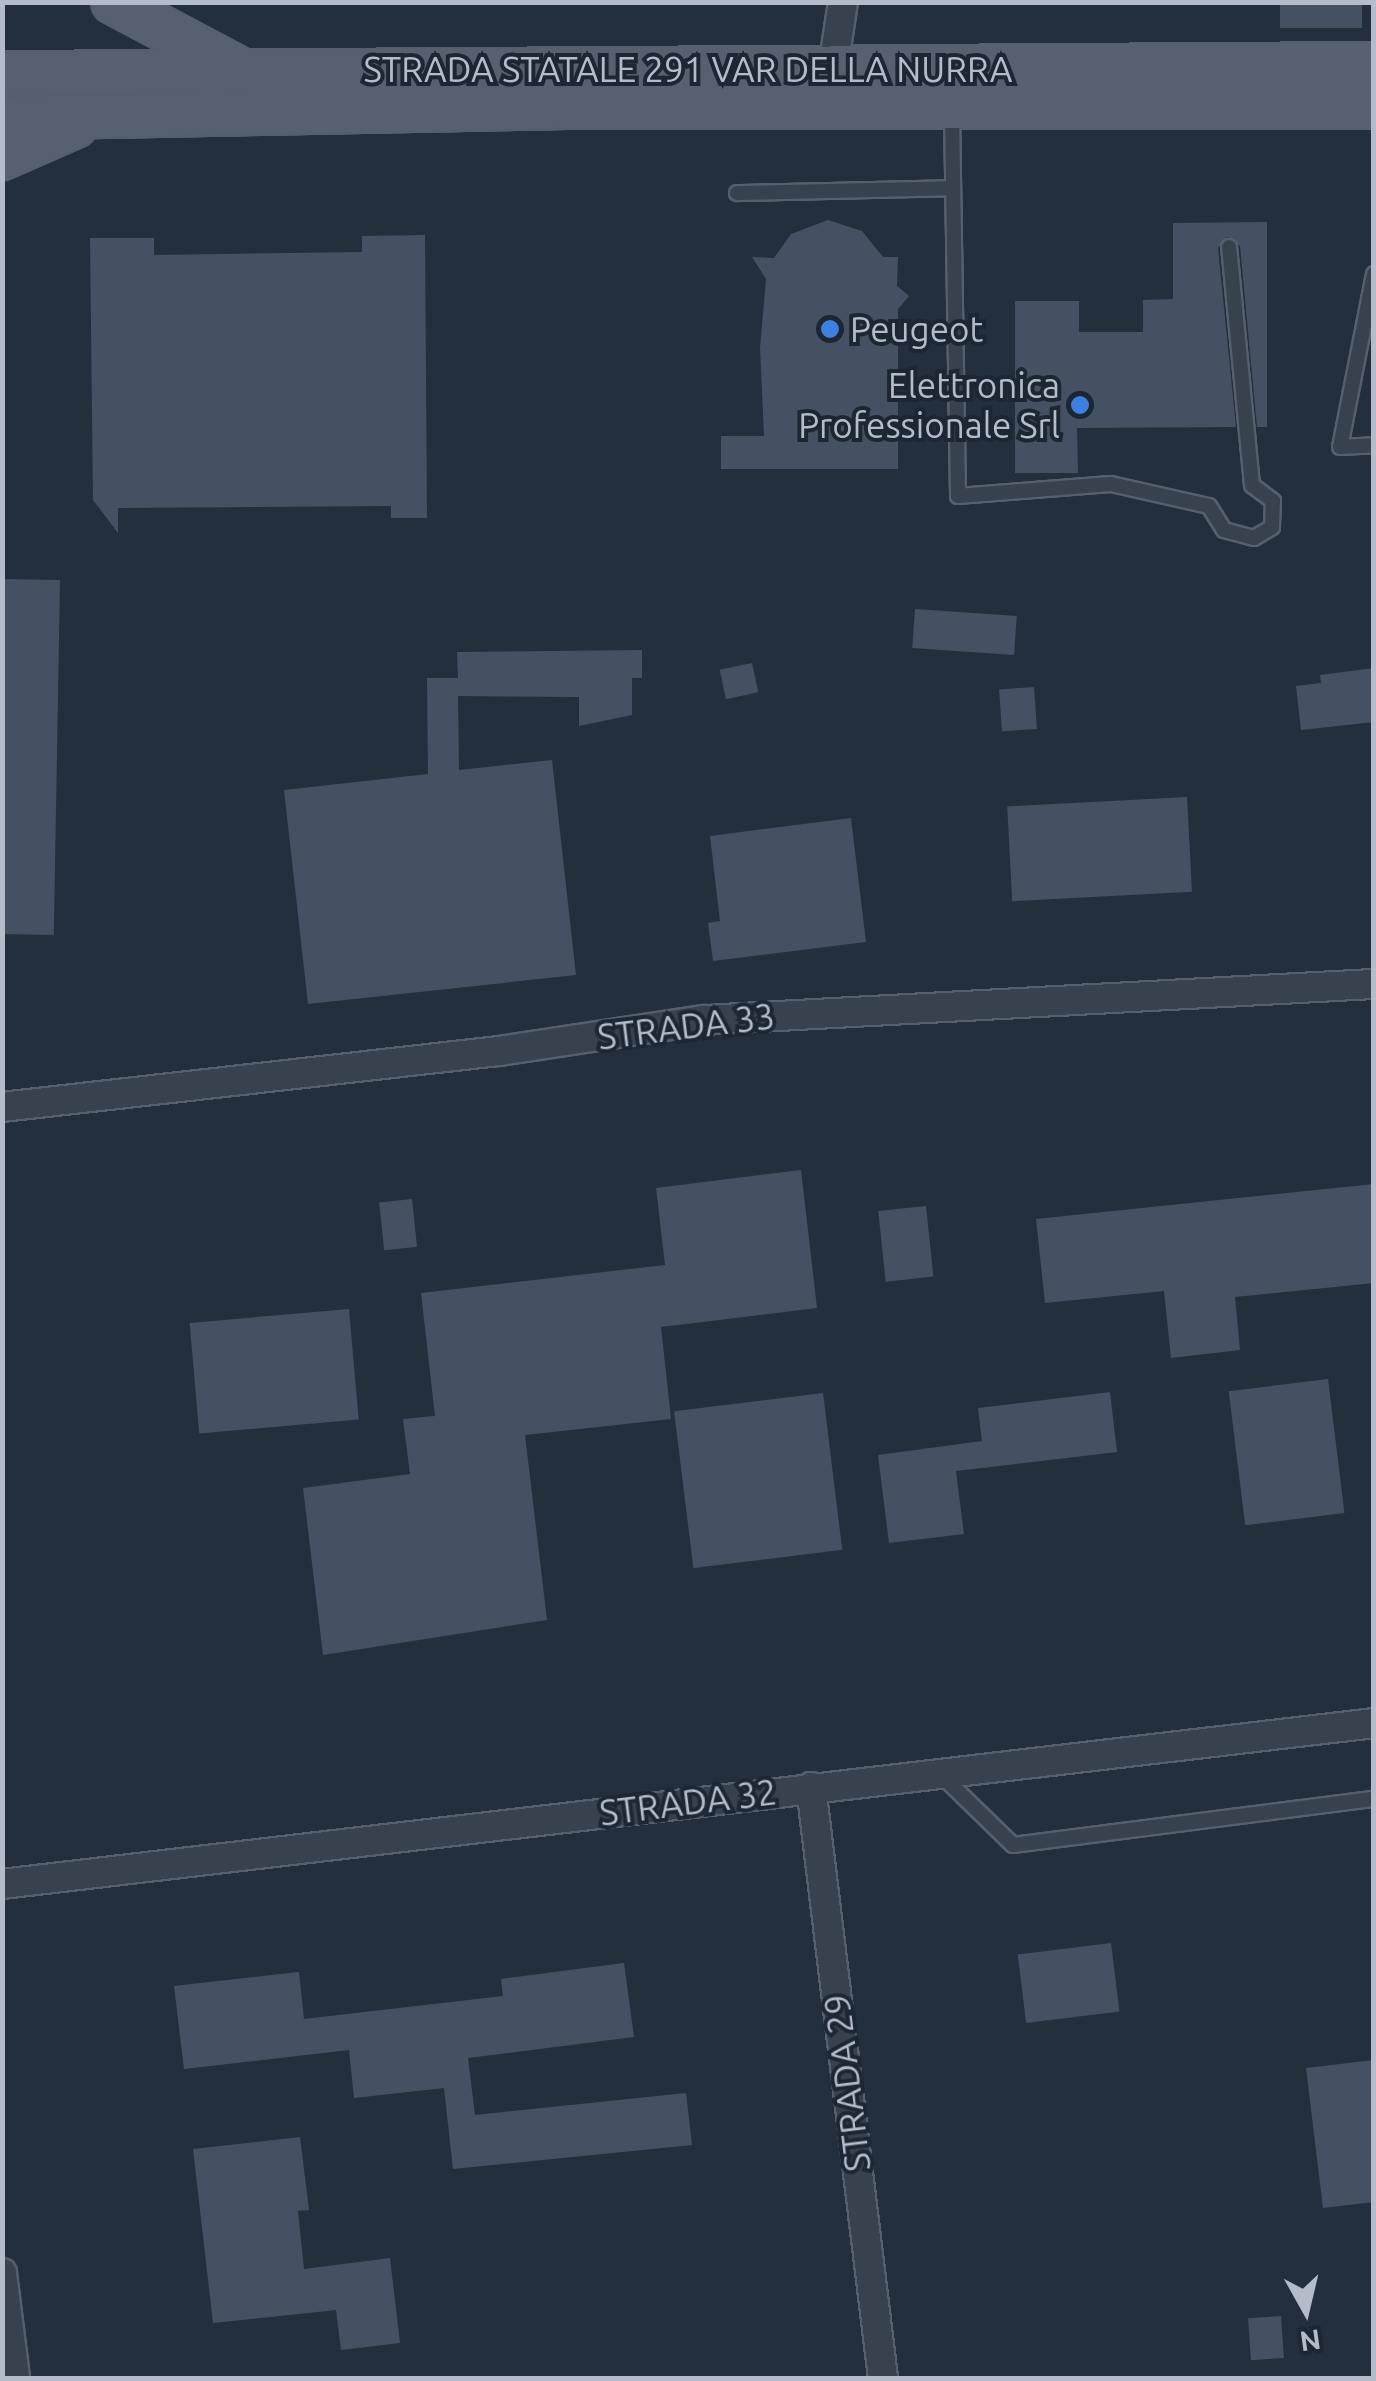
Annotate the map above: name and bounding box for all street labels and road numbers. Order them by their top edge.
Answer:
street label: STRADA STATALE 291 VAR DELLA NURRA [363,48,1013,90]
street label: STRADA 33 [595,994,777,1058]
street label: STRADA 32 [597,1770,779,1834]
street label: STRADA 29 [815,1992,879,2174]

